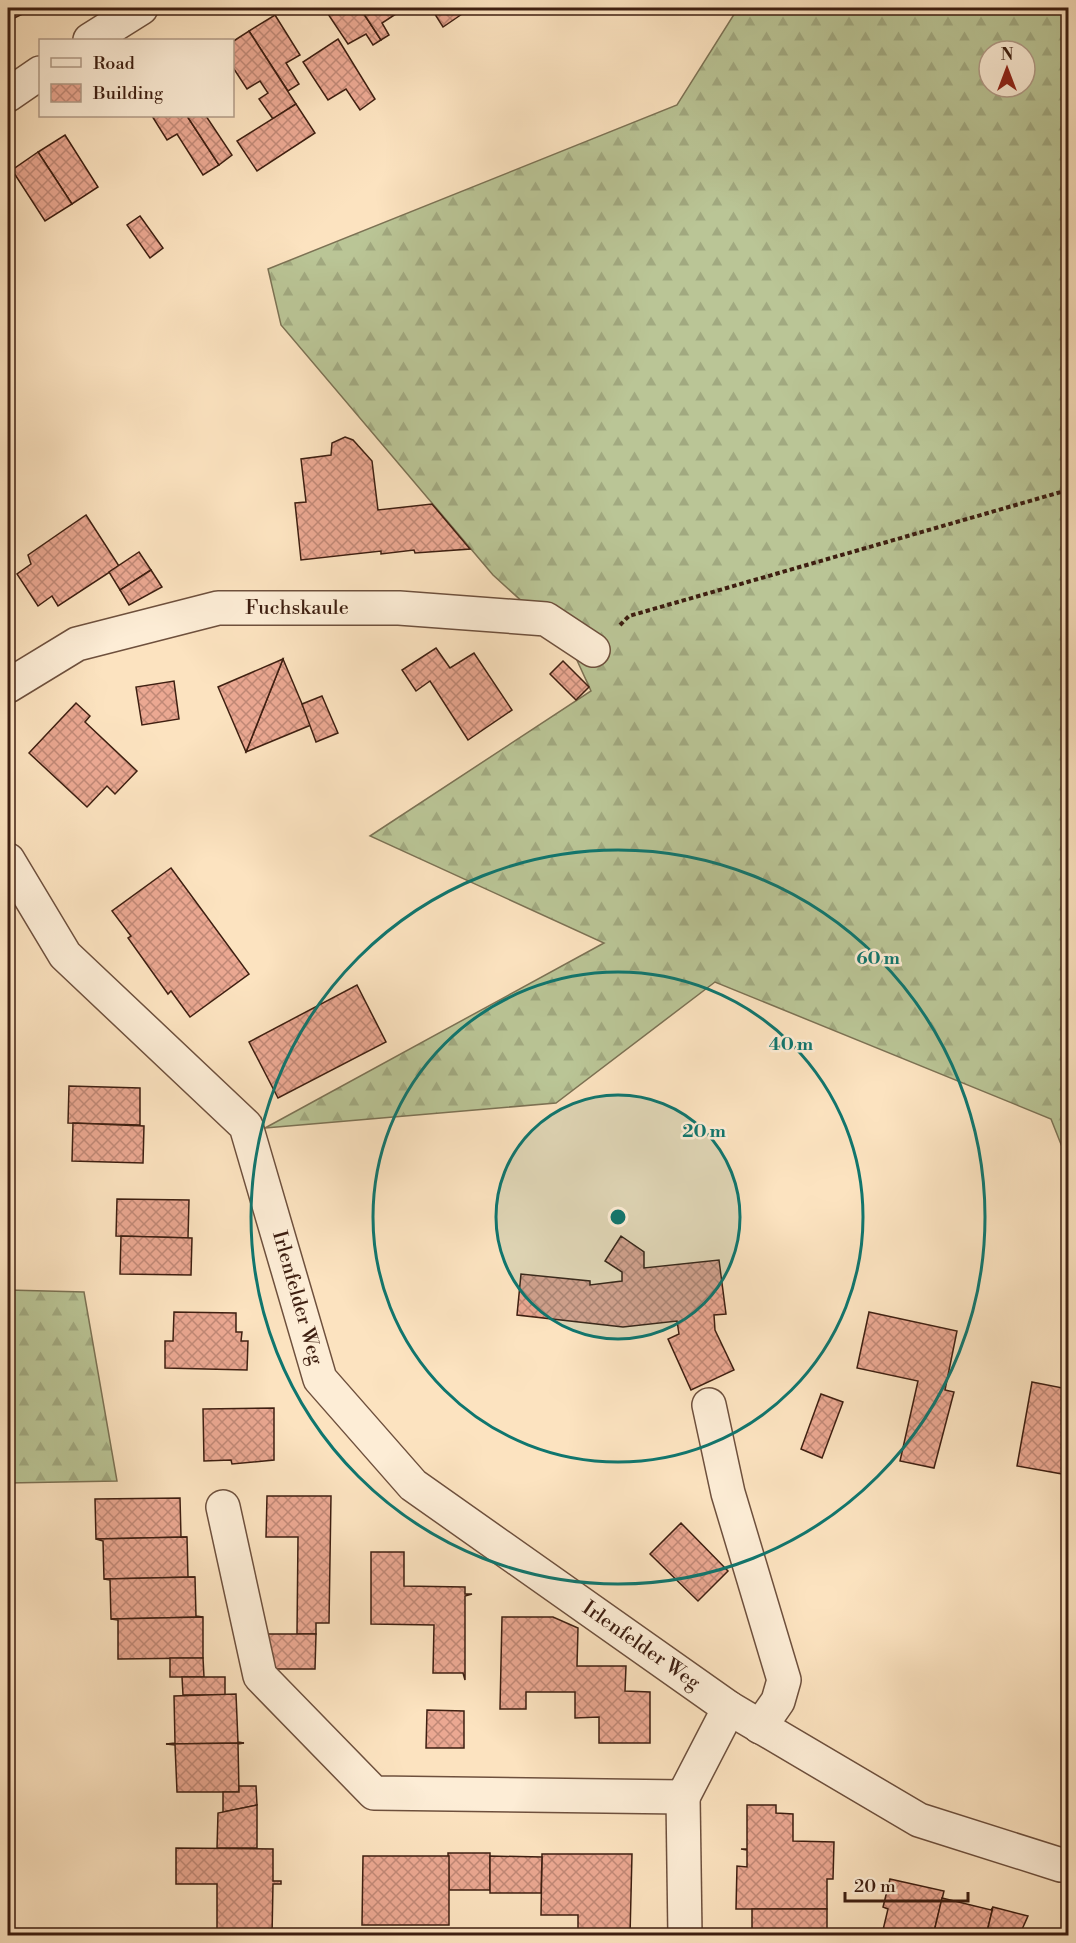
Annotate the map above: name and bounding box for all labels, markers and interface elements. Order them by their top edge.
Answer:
legend [39,39,234,117]
north arrow [977,39,1037,99]
text: N [1001,45,1014,65]
text: Road [93,52,136,75]
text: Building [92,82,164,105]
street label: Fuchskaule [245,596,349,621]
text: 60 m [856,947,900,970]
text: 40 m [769,1033,814,1056]
text: 20 m [682,1120,726,1143]
centre of rings [608,1207,628,1227]
street label: Irlenfelder Weg [266,1228,328,1368]
street label: Irlenfelder Weg [577,1596,705,1696]
scale bar [845,1865,968,1903]
text: 20 m [854,1875,896,1898]

